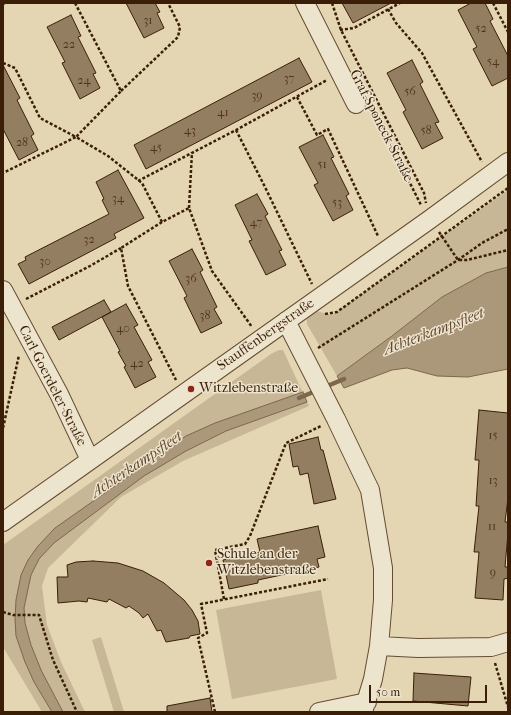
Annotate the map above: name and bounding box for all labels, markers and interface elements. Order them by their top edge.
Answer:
house number: 31 [143,14,153,28]
house number: 52 [475,22,487,36]
house number: 22 [63,38,75,52]
house number: 54 [487,55,499,69]
street label: Graf-Sponeck-Straße [345,67,417,185]
house number: 37 [284,72,294,86]
house number: 24 [77,74,91,88]
house number: 56 [404,85,416,99]
house number: 39 [251,89,263,103]
house number: 41 [217,106,229,120]
house number: 43 [184,124,196,138]
house number: 58 [420,124,432,138]
house number: 28 [16,136,28,150]
house number: 45 [150,141,162,155]
house number: 51 [317,158,327,172]
house number: 34 [112,192,124,206]
house number: 53 [332,196,342,210]
house number: 47 [250,216,262,230]
house number: 32 [83,233,95,247]
house number: 30 [39,255,51,269]
house number: 36 [185,272,197,286]
street label: Stauffenbergstraße [214,295,318,375]
water label: Achterkampsfleet [381,305,487,359]
house number: 38 [200,309,210,323]
house number: 40 [116,322,130,336]
street label: Carl-Goerdeler-Straße [14,323,90,449]
house number: 42 [130,357,144,371]
place label: Witzlebenstraße [199,381,298,397]
marker: Witzlebenstraße [186,384,196,394]
water label: Achterkampsfleet [88,428,186,502]
house number: 15 [488,429,498,443]
house number: 13 [488,474,498,488]
house number: 11 [488,520,496,534]
place label: Schule an der Witzlebenstraße [217,547,316,580]
marker: Schule an der Witzlebenstraße [204,558,214,568]
house number: 9 [490,566,496,580]
scale bar [371,677,489,703]
text: 50 m [376,685,400,699]

